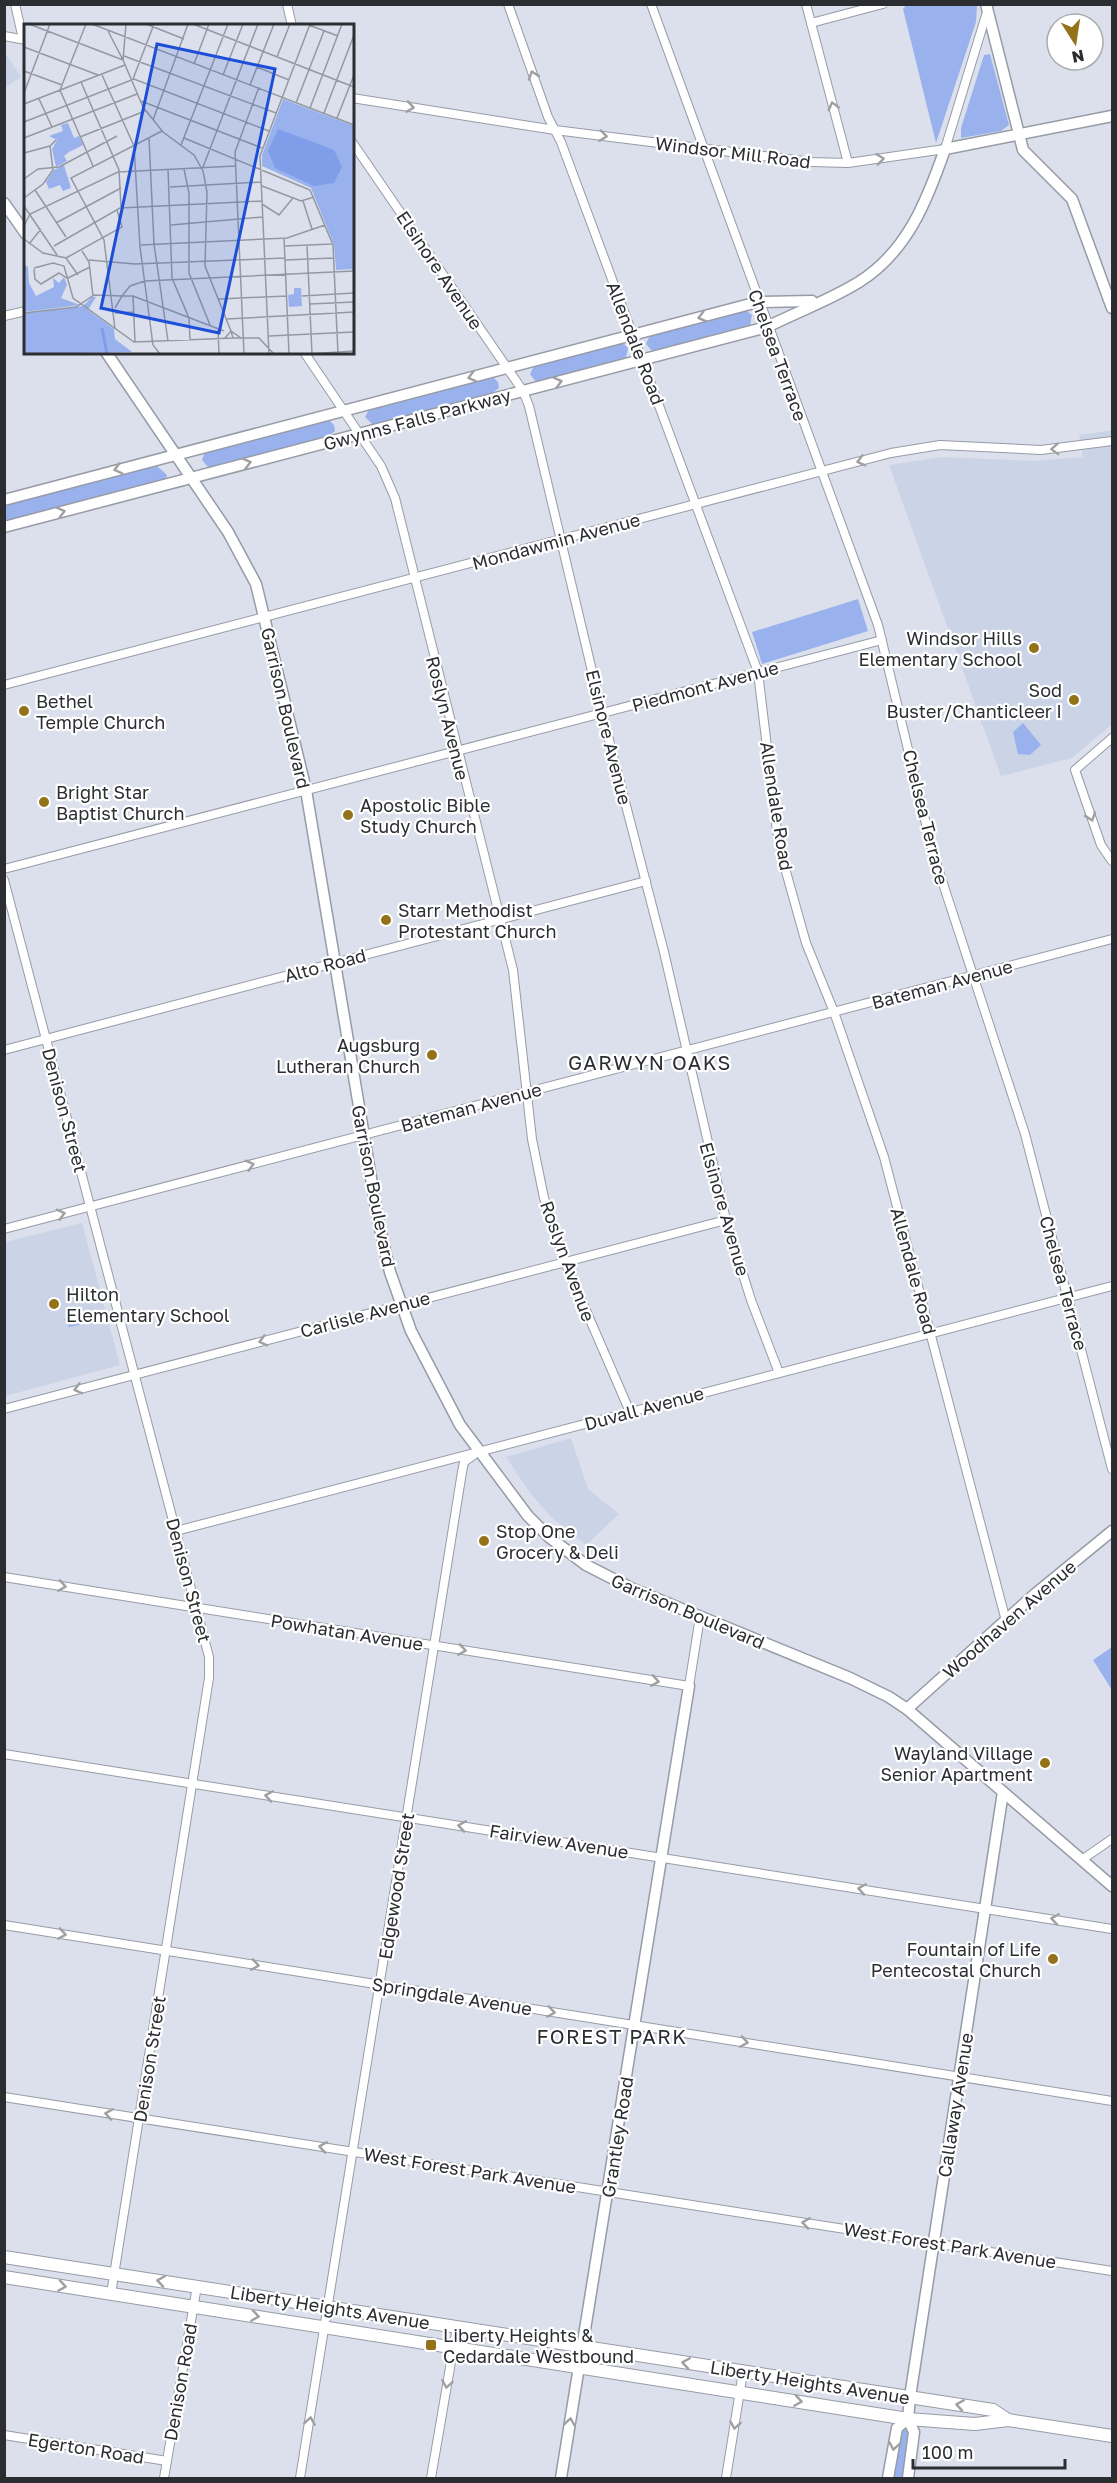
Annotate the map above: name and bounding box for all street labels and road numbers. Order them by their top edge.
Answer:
street label: Windsor Mill Road [654,132,812,172]
street label: Elsinore Avenue [392,207,488,333]
street label: Allendale Road [602,278,670,408]
street label: Chelsea Terrace [744,286,812,424]
street label: Gwynns Falls Parkway [321,383,513,455]
street label: Mondawmin Avenue [470,508,642,574]
street label: Garrison Boulevard [257,625,315,791]
street label: Roslyn Avenue [422,654,474,782]
street label: Piedmont Avenue [629,656,781,716]
street label: Elsinore Avenue [582,667,636,807]
street label: Allendale Road [756,740,798,872]
street label: Chelsea Terrace [899,747,953,887]
street label: Alto Road [282,944,368,986]
street label: Bateman Avenue [869,955,1015,1013]
street label: Denison Street [38,1045,92,1175]
street label: Bateman Avenue [398,1078,544,1136]
street label: Garrison Boulevard [347,1103,401,1269]
street label: Elsinore Avenue [695,1139,755,1279]
street label: Roslyn Avenue [536,1198,600,1324]
street label: Allendale Road [886,1205,942,1337]
street label: Chelsea Terrace [1035,1213,1093,1353]
street label: Carlisle Avenue [298,1286,432,1342]
street label: Duvall Avenue [582,1381,706,1435]
street label: Denison Street [162,1515,216,1645]
street label: Woodhaven Avenue [938,1555,1080,1683]
street label: Garrison Boulevard [608,1569,768,1653]
street label: Powhatan Avenue [269,1609,425,1655]
street label: Edgewood Street [374,1811,418,1961]
street label: Fairview Avenue [488,1819,630,1863]
street label: Springdale Avenue [370,1972,534,2020]
street label: Denison Street [128,1994,170,2124]
street label: Callaway Avenue [933,2031,977,2179]
street label: Grantley Road [597,2075,637,2199]
street label: West Forest Park Avenue [362,2142,578,2198]
street label: West Forest Park Avenue [842,2217,1058,2273]
street label: Liberty Heights Avenue [229,2280,431,2334]
street label: Denison Road [159,2322,201,2442]
street label: Liberty Heights Avenue [709,2355,911,2409]
street label: Egerton Road [26,2428,146,2468]

